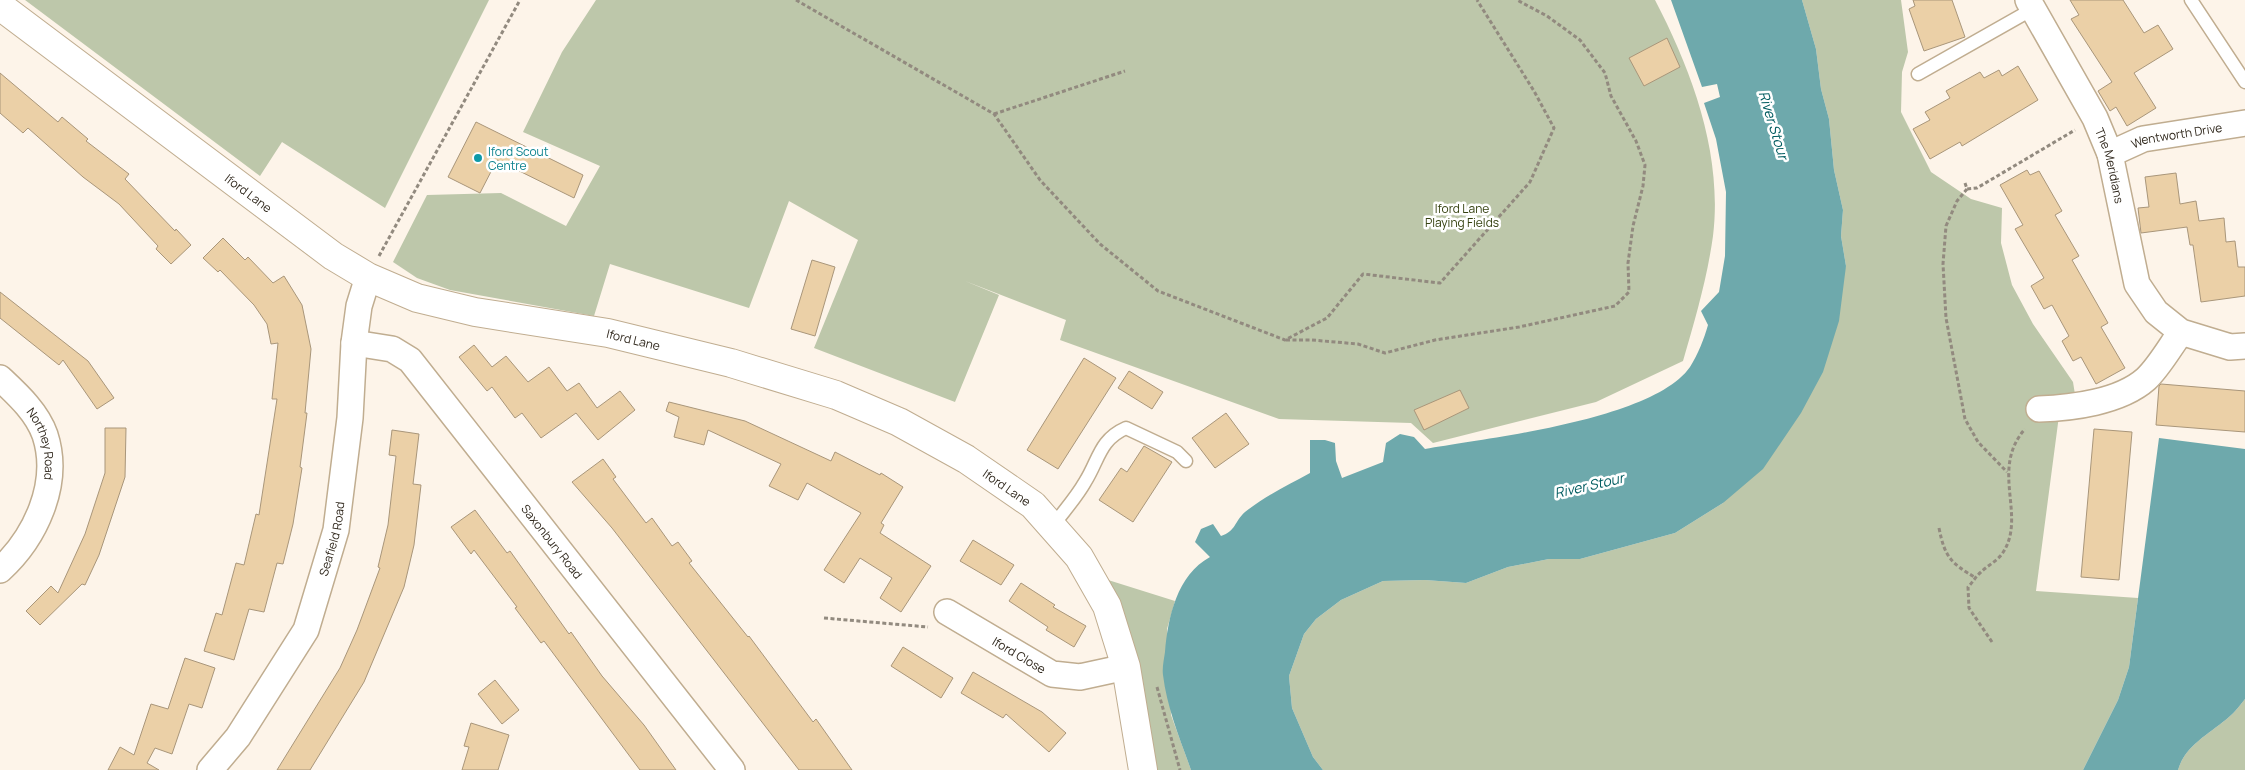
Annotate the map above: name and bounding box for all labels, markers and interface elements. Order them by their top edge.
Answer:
water label: River Stour [1755,88,1794,163]
street label: Wentworth Drive [2128,118,2223,152]
street label: The Meridians [2091,125,2129,205]
place label: Iford Scout Centre [488,143,549,174]
marker: Iford Scout Centre [472,152,484,164]
street label: Iford Lane [222,170,276,216]
park label: Iford Lane Playing Fields [1425,200,1499,231]
street label: Iford Lane [605,324,662,354]
street label: Northey Road [23,404,58,481]
street label: Iford Lane [980,465,1034,510]
water label: River Stour [1552,467,1627,502]
street label: Seafield Road [314,501,348,578]
street label: Saxonbury Road [518,501,587,582]
street label: Iford Close [989,632,1049,677]

